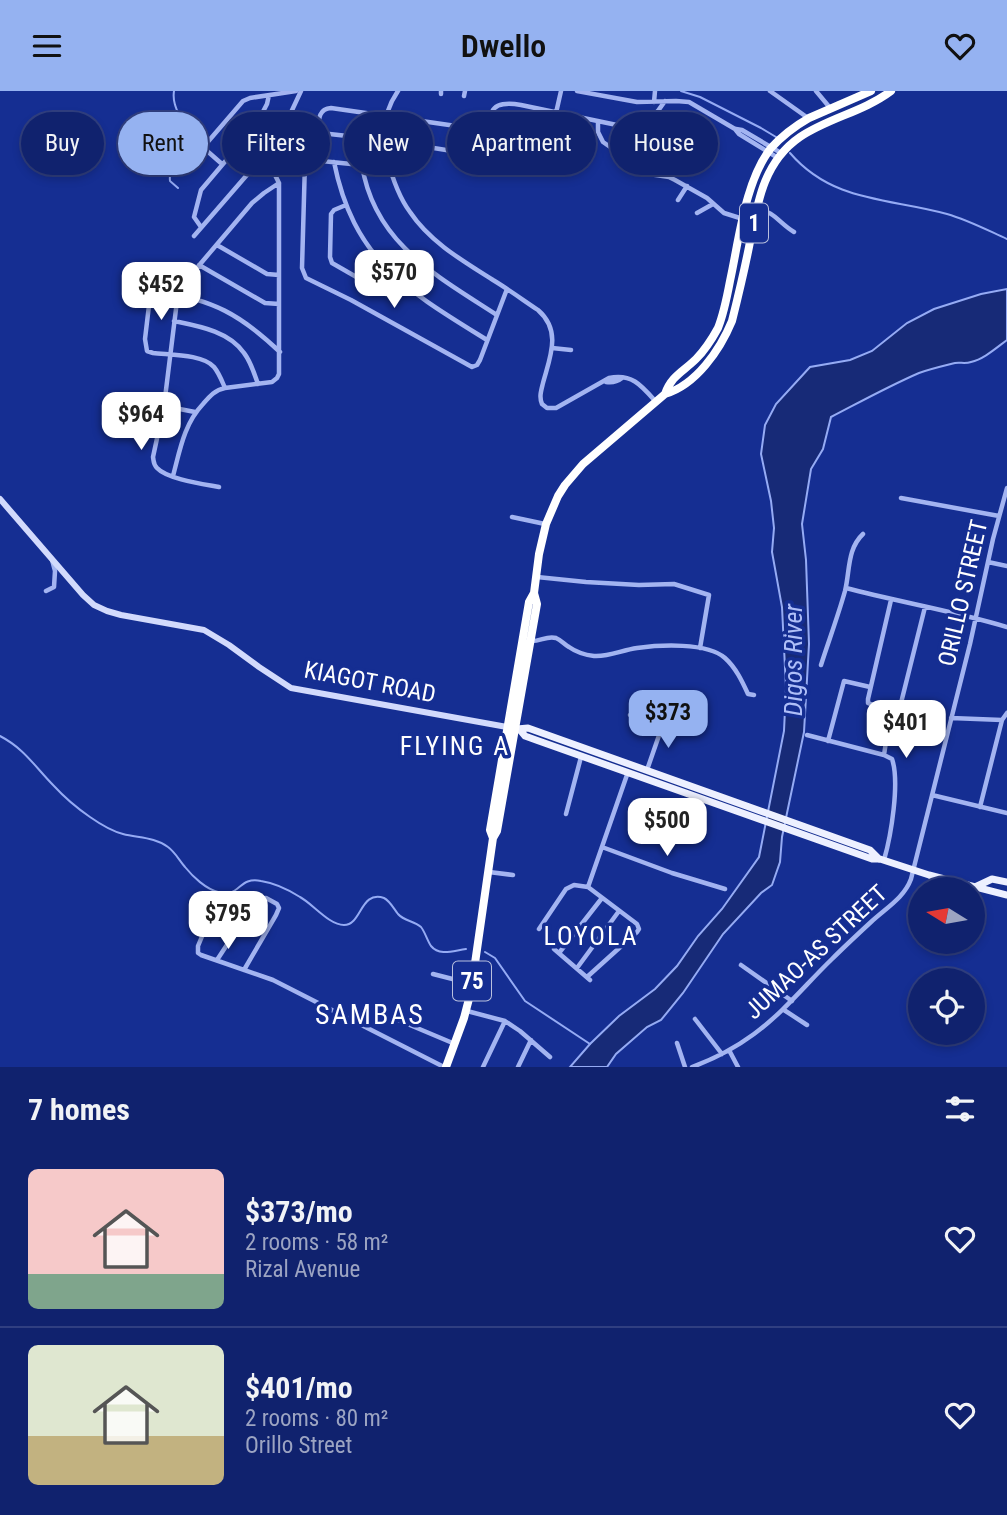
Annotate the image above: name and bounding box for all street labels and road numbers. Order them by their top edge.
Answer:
road number: 1 [740,204,768,243]
street label: ORILLO STREET [933,517,993,669]
street label: KIAGOT ROAD [302,656,438,708]
street label: JUMAO-AS STREET [739,879,893,1025]
road number: 75 [453,961,491,1000]

